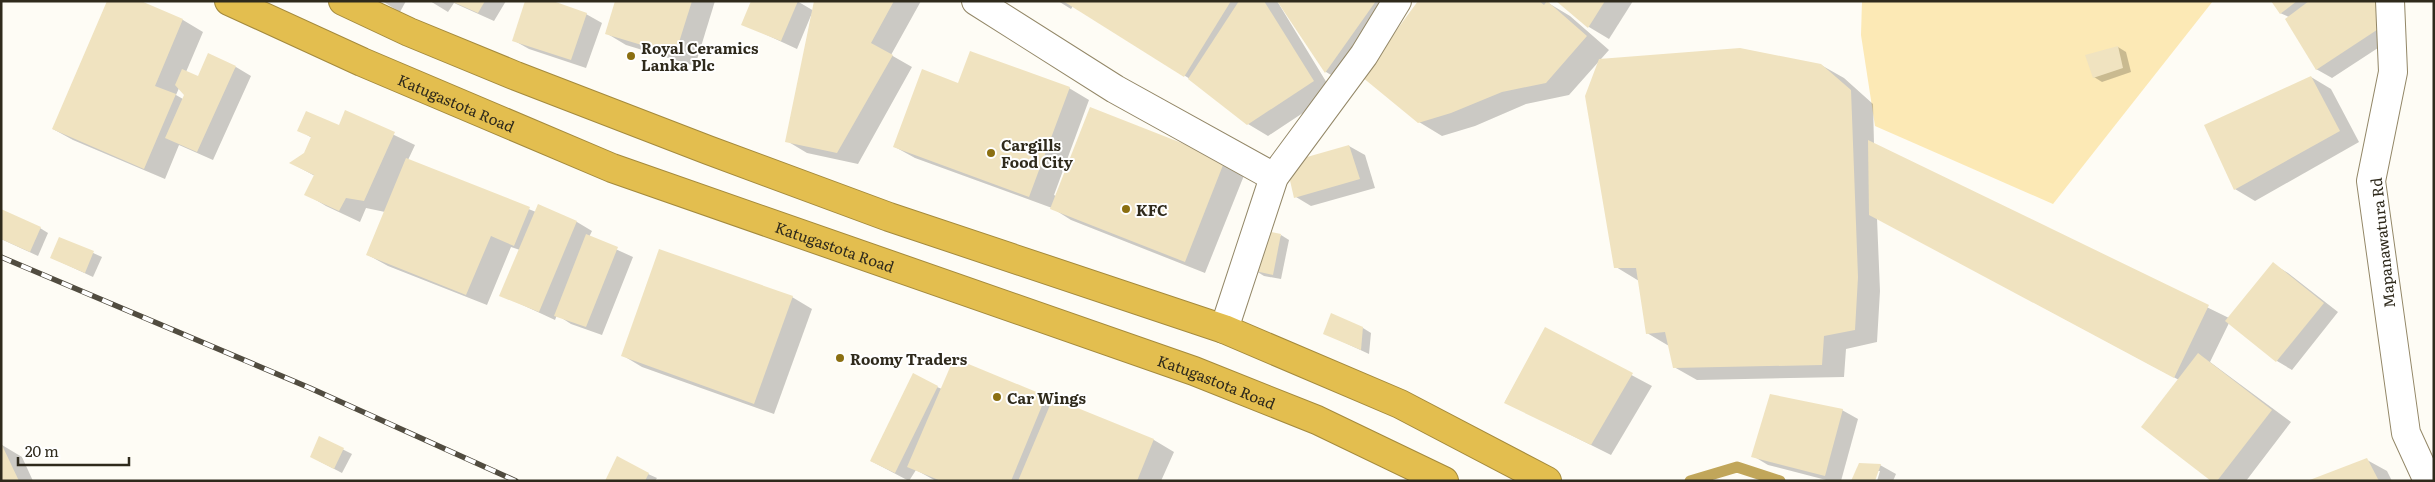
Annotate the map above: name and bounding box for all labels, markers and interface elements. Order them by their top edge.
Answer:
place label: Royal Ceramics Lanka Plc [641,36,759,76]
marker: Royal Ceramics Lanka Plc [625,50,637,62]
street label: Katugastota Road [394,67,519,137]
place label: Cargills Food City [1001,133,1074,173]
marker: Cargills Food City [985,147,997,159]
street label: Mapanawatura Rd [2364,177,2400,309]
place label: KFC [1136,198,1168,221]
marker: KFC [1120,203,1132,215]
street label: Katugastota Road [772,214,898,277]
place label: Roomy Traders [850,347,968,370]
street label: Katugastota Road [1155,348,1279,414]
marker: Roomy Traders [834,352,846,364]
place label: Car Wings [1007,386,1086,409]
marker: Car Wings [991,391,1003,403]
scale bar [18,434,129,466]
text: 20 m [25,439,59,462]

